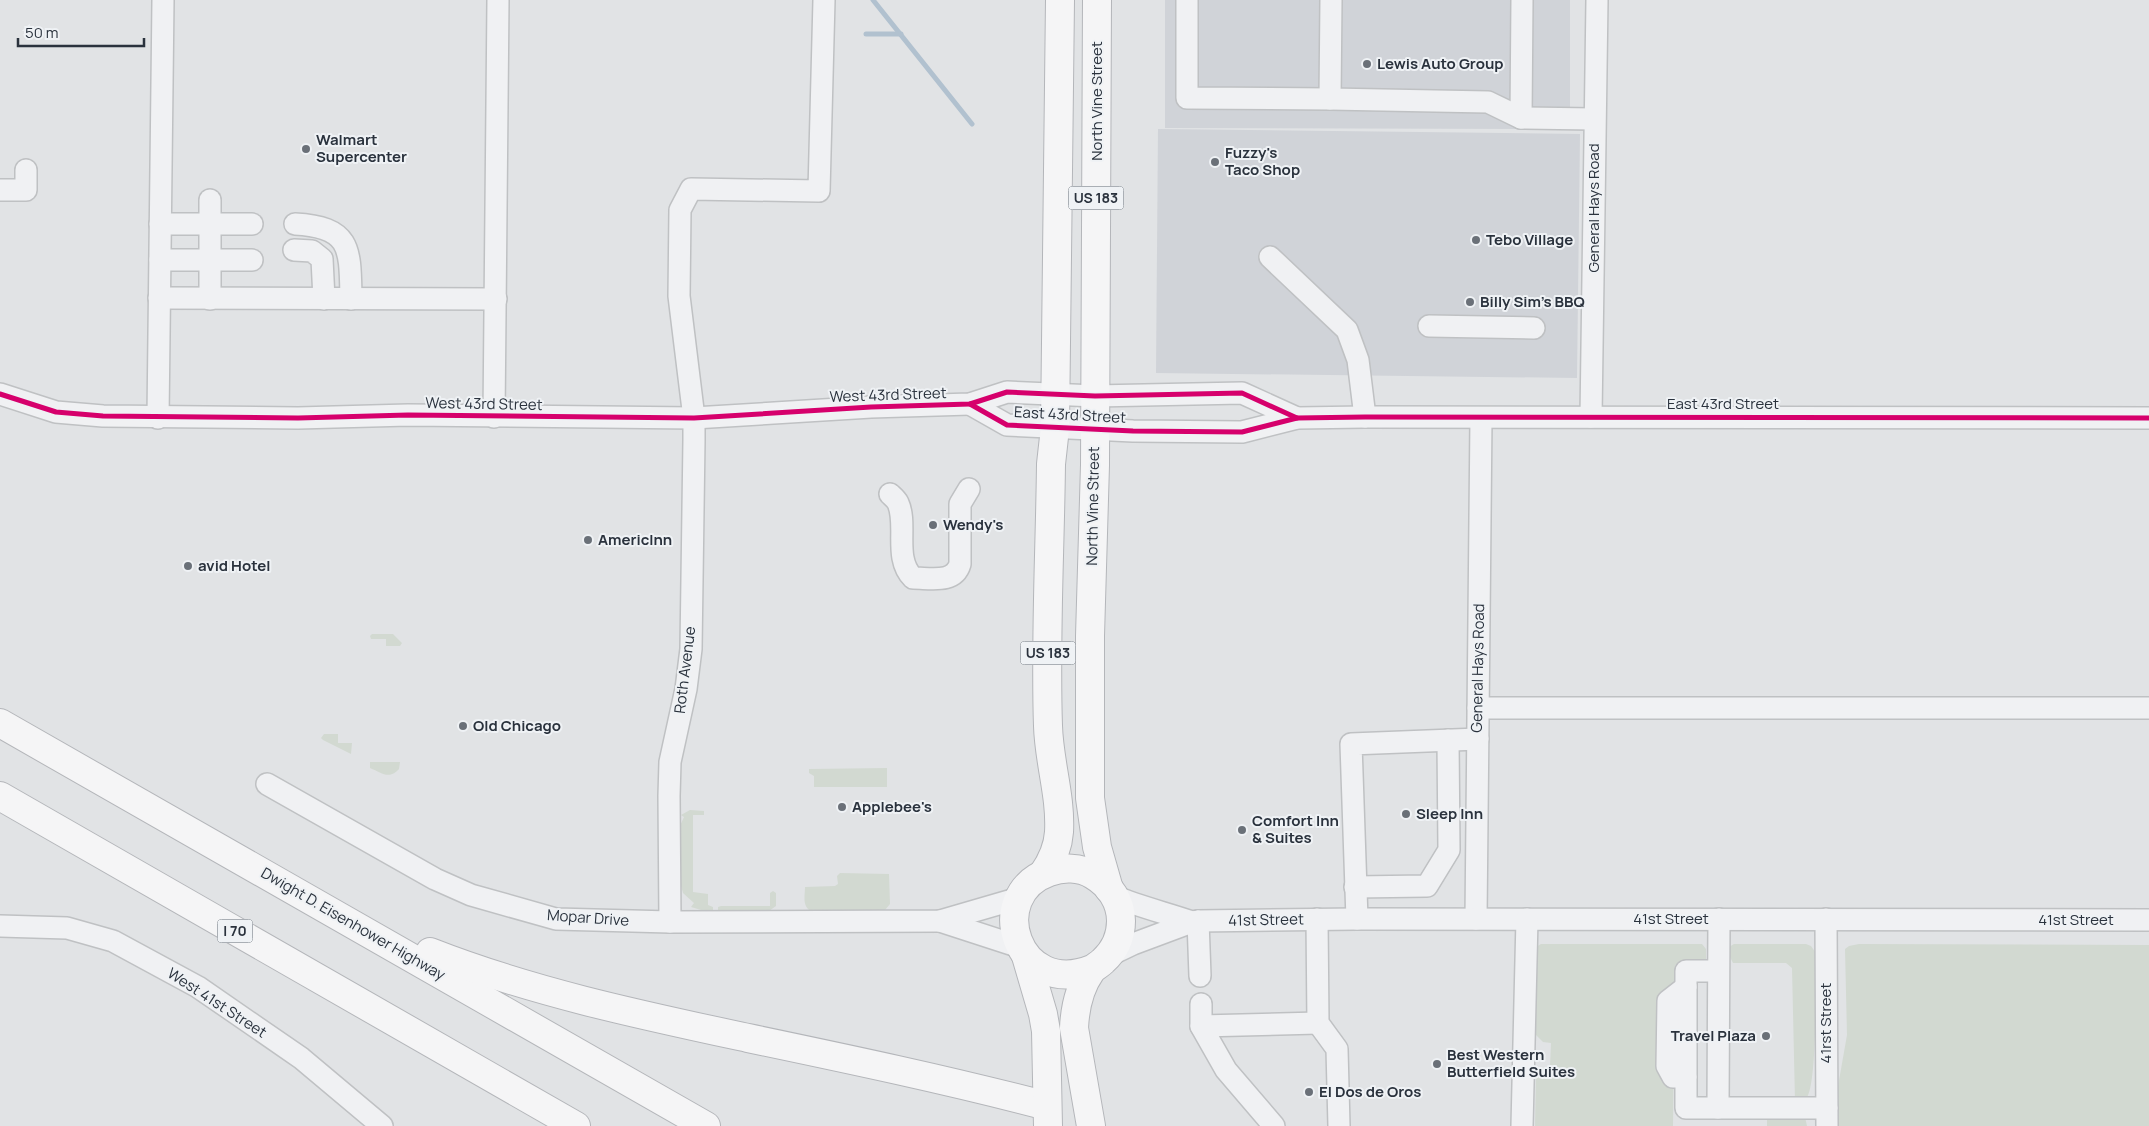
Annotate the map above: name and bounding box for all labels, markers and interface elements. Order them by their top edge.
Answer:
scale bar [18,15,144,47]
text: 50 m [25,22,59,43]
street label: North Vine Street [1086,41,1107,161]
place label: Lewis Auto Group [1377,53,1504,74]
marker: Lewis Auto Group [1361,58,1373,70]
place label: Walmart Supercenter [316,129,407,167]
place label: Fuzzy's Taco Shop [1225,142,1300,180]
marker: Walmart Supercenter [300,143,312,155]
street label: General Hays Road [1583,143,1604,273]
marker: Fuzzy's Taco Shop [1209,156,1221,168]
road number: US 183 [1068,187,1124,210]
place label: Tebo Village [1486,229,1573,250]
marker: Tebo Village [1470,234,1482,246]
place label: Billy Sim's BBQ [1480,291,1585,312]
marker: Billy Sim's BBQ [1464,296,1476,308]
street label: West 43rd Street [829,382,947,407]
street label: West 43rd Street [425,392,543,415]
street label: East 43rd Street [1667,393,1779,414]
street label: East 43rd Street [1013,401,1127,428]
street label: North Vine Street [1081,446,1104,566]
place label: Wendy's [943,514,1003,535]
marker: Wendy's [927,519,939,531]
place label: AmericInn [598,529,672,550]
marker: AmericInn [582,534,594,546]
place label: avid Hotel [198,555,271,576]
marker: avid Hotel [182,560,194,572]
street label: General Hays Road [1466,603,1489,733]
street label: Roth Avenue [669,625,700,715]
road number: US 183 [1020,641,1076,664]
place label: Old Chicago [473,715,561,736]
marker: Old Chicago [457,720,469,732]
place label: Applebee's [852,796,932,817]
marker: Applebee's [836,801,848,813]
place label: Sleep Inn [1416,803,1483,824]
marker: Sleep Inn [1400,808,1412,820]
place label: Comfort Inn & Suites [1252,810,1339,848]
marker: Comfort Inn & Suites [1236,824,1248,836]
street label: Dwight D. Eisenhower Highway [257,862,449,985]
street label: Mopar Drive [546,904,630,931]
street label: 41st Street [1228,908,1304,931]
street label: 41st Street [1633,908,1709,929]
street label: 41st Street [2038,909,2114,930]
road number: I 70 [218,919,252,942]
street label: West 41st Street [164,963,271,1043]
street label: 41rst Street [1815,983,1836,1063]
place label: Travel Plaza [1671,1025,1756,1046]
marker: Travel Plaza [1760,1030,1772,1042]
place label: Best Western Butterfield Suites [1447,1044,1575,1082]
marker: Best Western Butterfield Suites [1431,1058,1443,1070]
place label: El Dos de Oros [1319,1081,1421,1102]
marker: El Dos de Oros [1303,1086,1315,1098]

